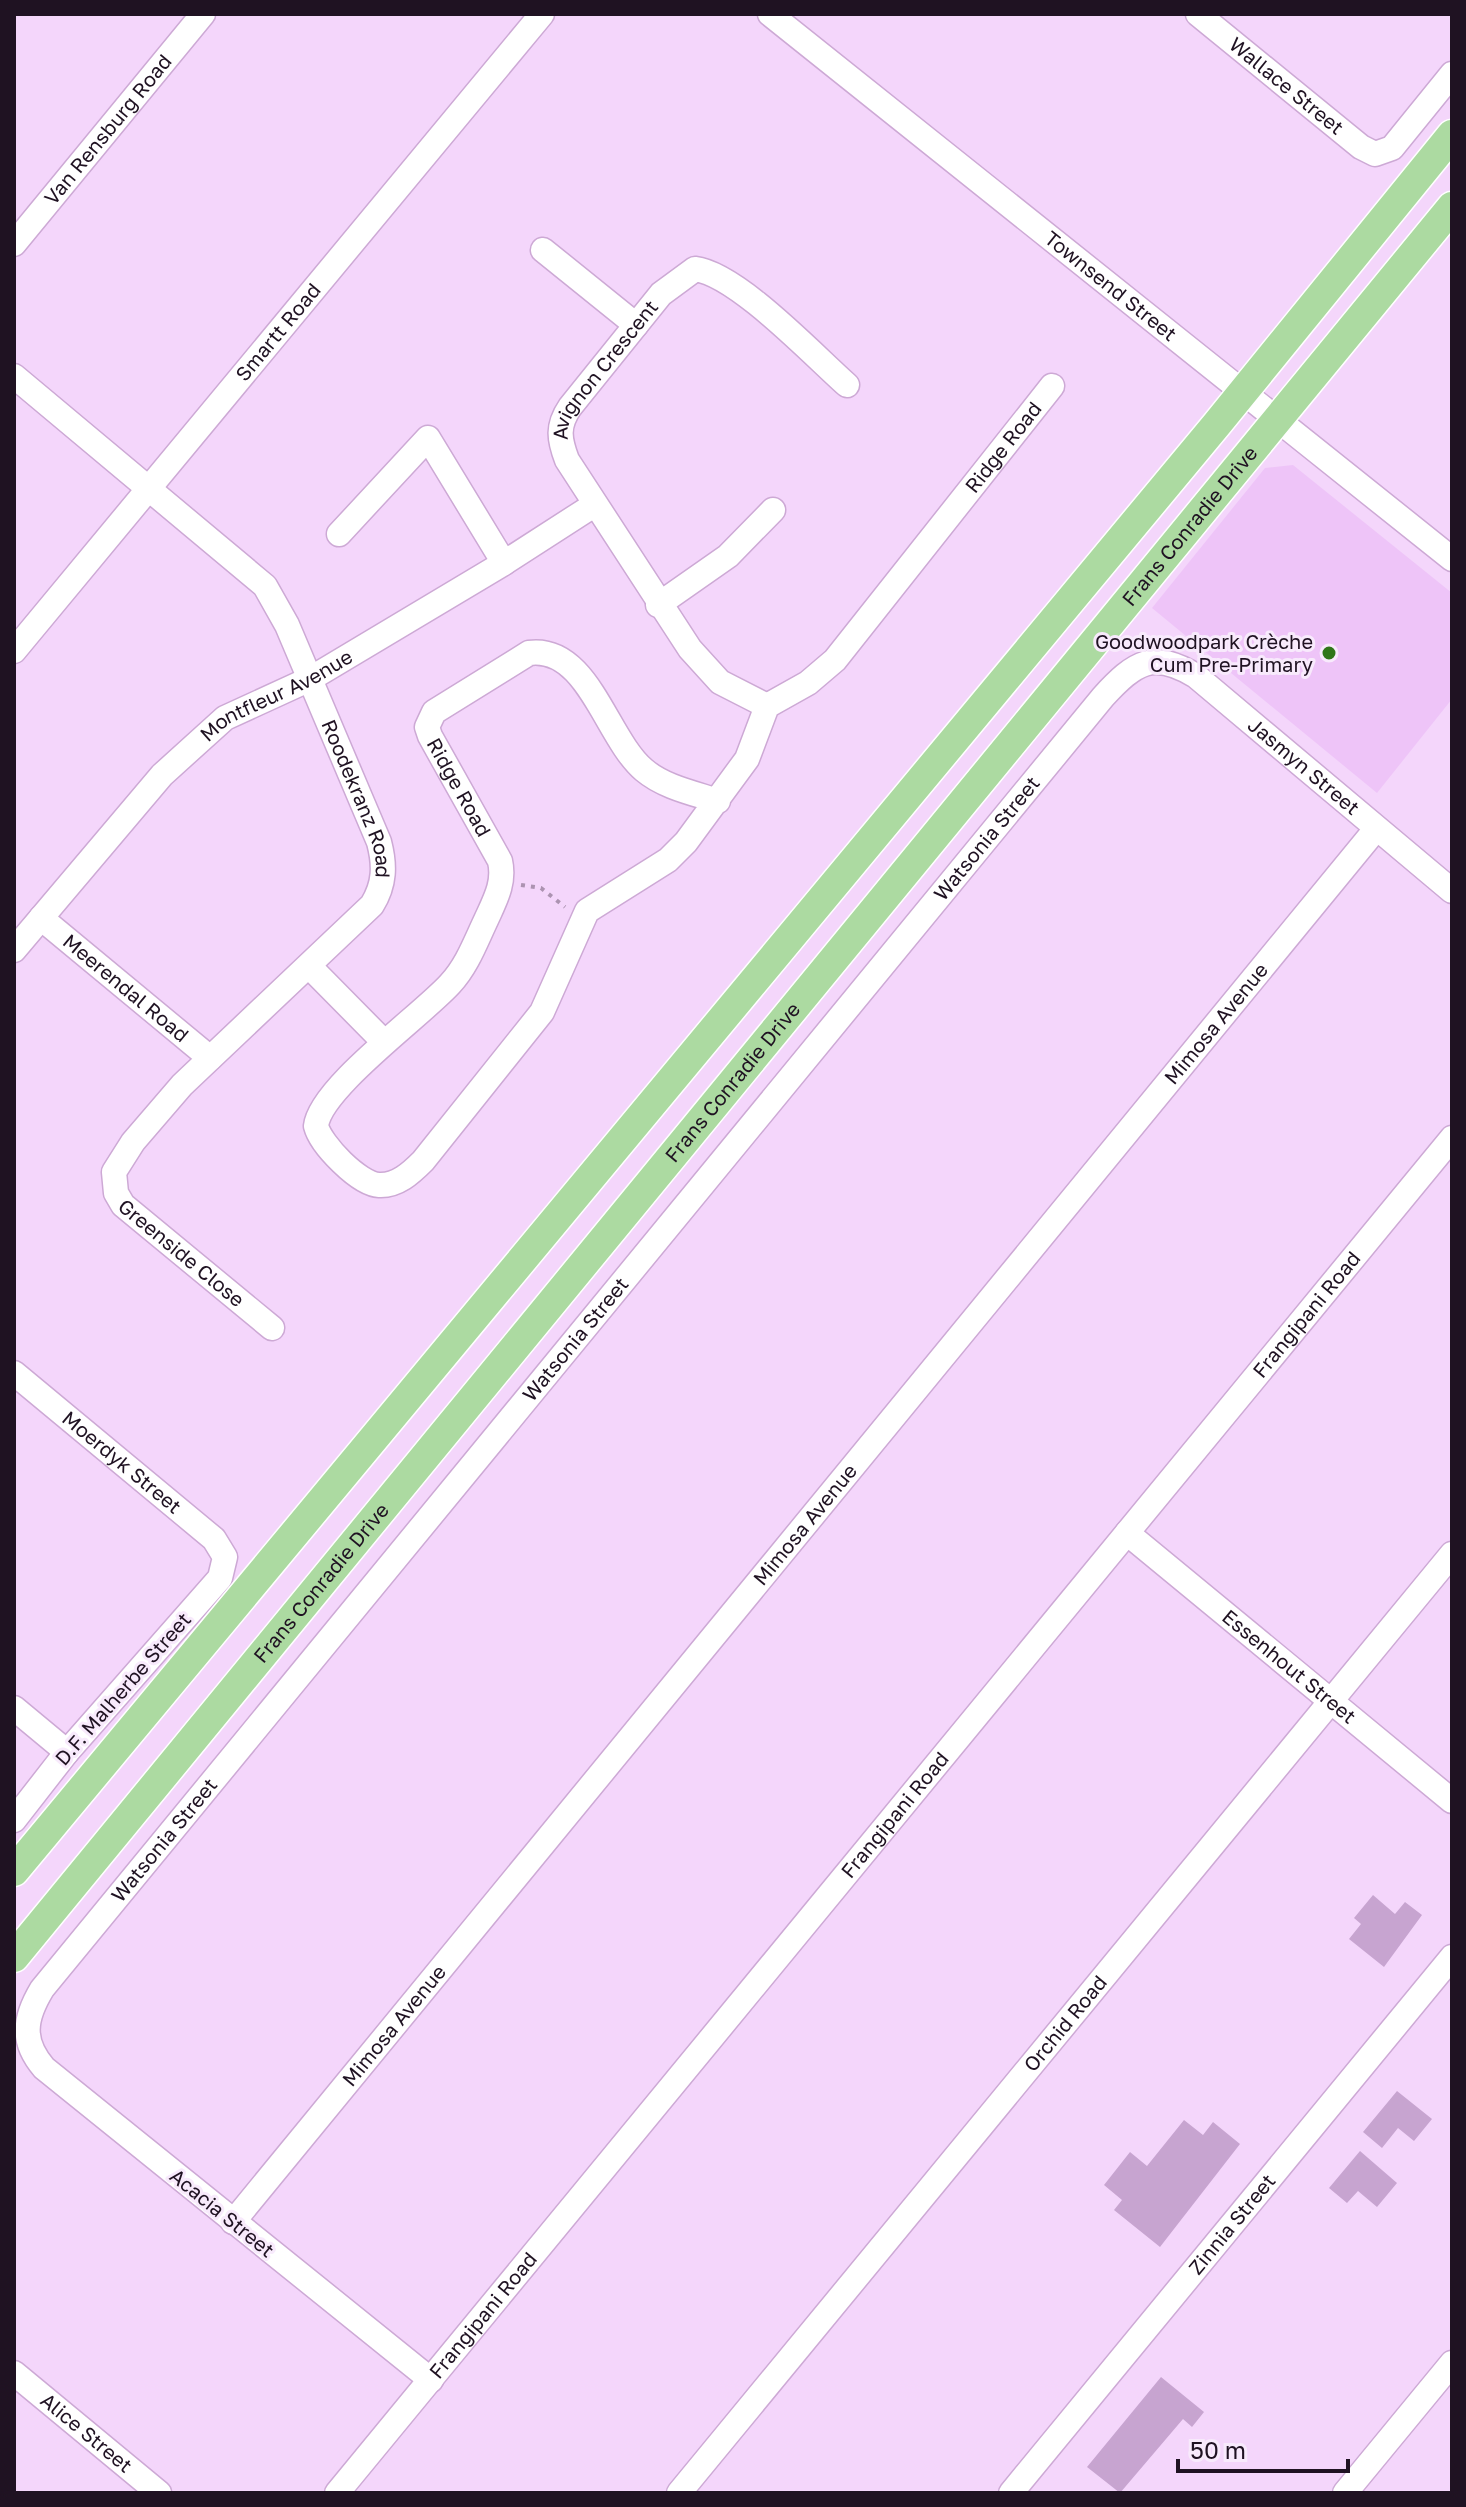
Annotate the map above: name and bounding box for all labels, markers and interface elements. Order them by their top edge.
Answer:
street label: Wallace Street [1225,32,1349,139]
street label: Van Rensburg Road [39,49,176,209]
street label: Townsend Street [1040,225,1182,345]
street label: Smartt Road [230,278,325,385]
street label: Avignon Crescent [548,295,662,440]
street label: Ridge Road [959,397,1046,497]
street label: Frans Conradie Drive [1116,441,1262,610]
place label: Goodwoodpark Crèche Cum Pre-Primary [1095,629,1313,676]
street label: Montfleur Avenue [195,644,356,746]
marker: Goodwoodpark Crèche Cum Pre-Primary [1320,644,1338,662]
street label: Jasmyn Street [1244,712,1365,819]
street label: Roodekranz Road [317,716,396,879]
street label: Ridge Road [422,733,497,840]
street label: Watsonia Street [928,771,1044,905]
street label: Meerendal Road [59,928,194,1046]
street label: Mimosa Avenue [1159,958,1272,1089]
street label: Frans Conradie Drive [659,997,805,1166]
street label: Greenside Close [114,1193,250,1311]
street label: Frangipani Road [1247,1246,1365,1382]
street label: Watsonia Street [517,1272,633,1406]
street label: Moerdyk Street [58,1405,187,1518]
street label: Mimosa Avenue [748,1459,861,1590]
street label: Frans Conradie Drive [248,1498,393,1667]
street label: Essenhout Street [1218,1604,1361,1728]
street label: D.F. Malherbe Street [49,1607,195,1770]
street label: Frangipani Road [835,1746,953,1882]
street label: Watsonia Street [106,1773,221,1906]
street label: Mimosa Avenue [337,1959,450,2091]
street label: Orchid Road [1018,1970,1111,2076]
street label: Acacia Street [166,2163,280,2262]
street label: Zinnia Street [1183,2169,1280,2279]
street label: Frangipani Road [423,2247,541,2383]
street label: Alice Street [36,2387,138,2477]
scale bar [1178,2423,1348,2473]
text: 50 m [1190,2435,1246,2464]

